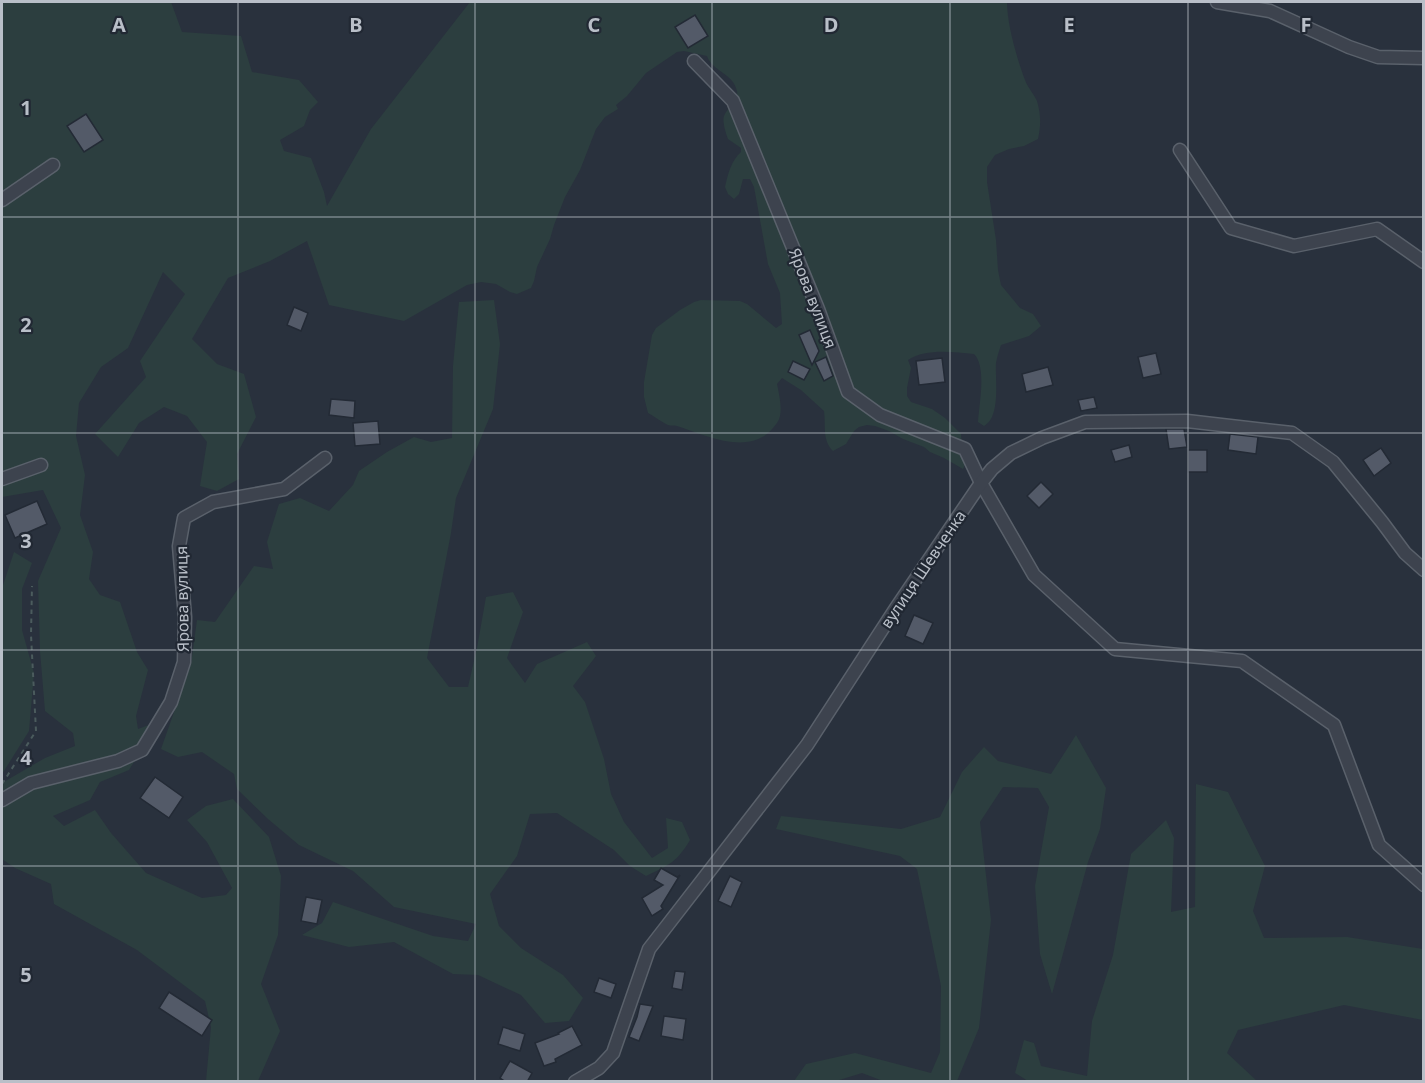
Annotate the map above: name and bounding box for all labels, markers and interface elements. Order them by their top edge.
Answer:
text: A [112,11,126,38]
text: B [349,11,363,38]
text: C [588,11,601,38]
text: D [824,11,838,38]
text: E [1063,11,1075,38]
text: F [1301,11,1311,38]
text: 1 [20,94,32,121]
street label: Ярова вулиця [784,245,842,351]
text: 2 [20,311,32,338]
street label: вулиця Шевченка [875,506,971,632]
text: 3 [20,527,32,554]
street label: Ярова вулиця [170,546,194,652]
text: 4 [20,744,32,771]
text: 5 [20,961,32,988]

